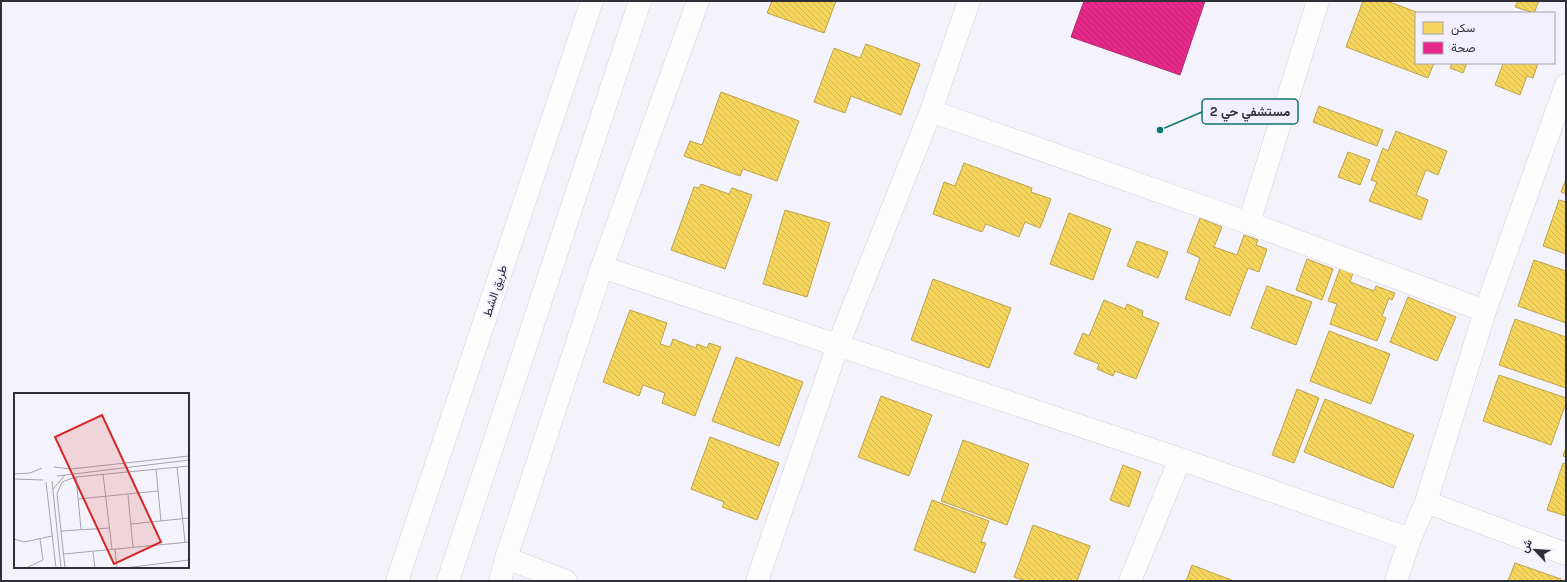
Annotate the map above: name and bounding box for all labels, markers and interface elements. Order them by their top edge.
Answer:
legend [1415,12,1555,64]
text: سكن [1451,21,1475,36]
text: صحة [1451,41,1475,55]
callout: مستشفي حي 2 [1202,99,1298,124]
text: مستشفي حي 2 [1210,104,1290,122]
street label: طريق الشط [480,263,511,319]
inset map [14,393,189,568]
north arrow [1515,530,1555,570]
text: ش [1518,537,1535,555]

